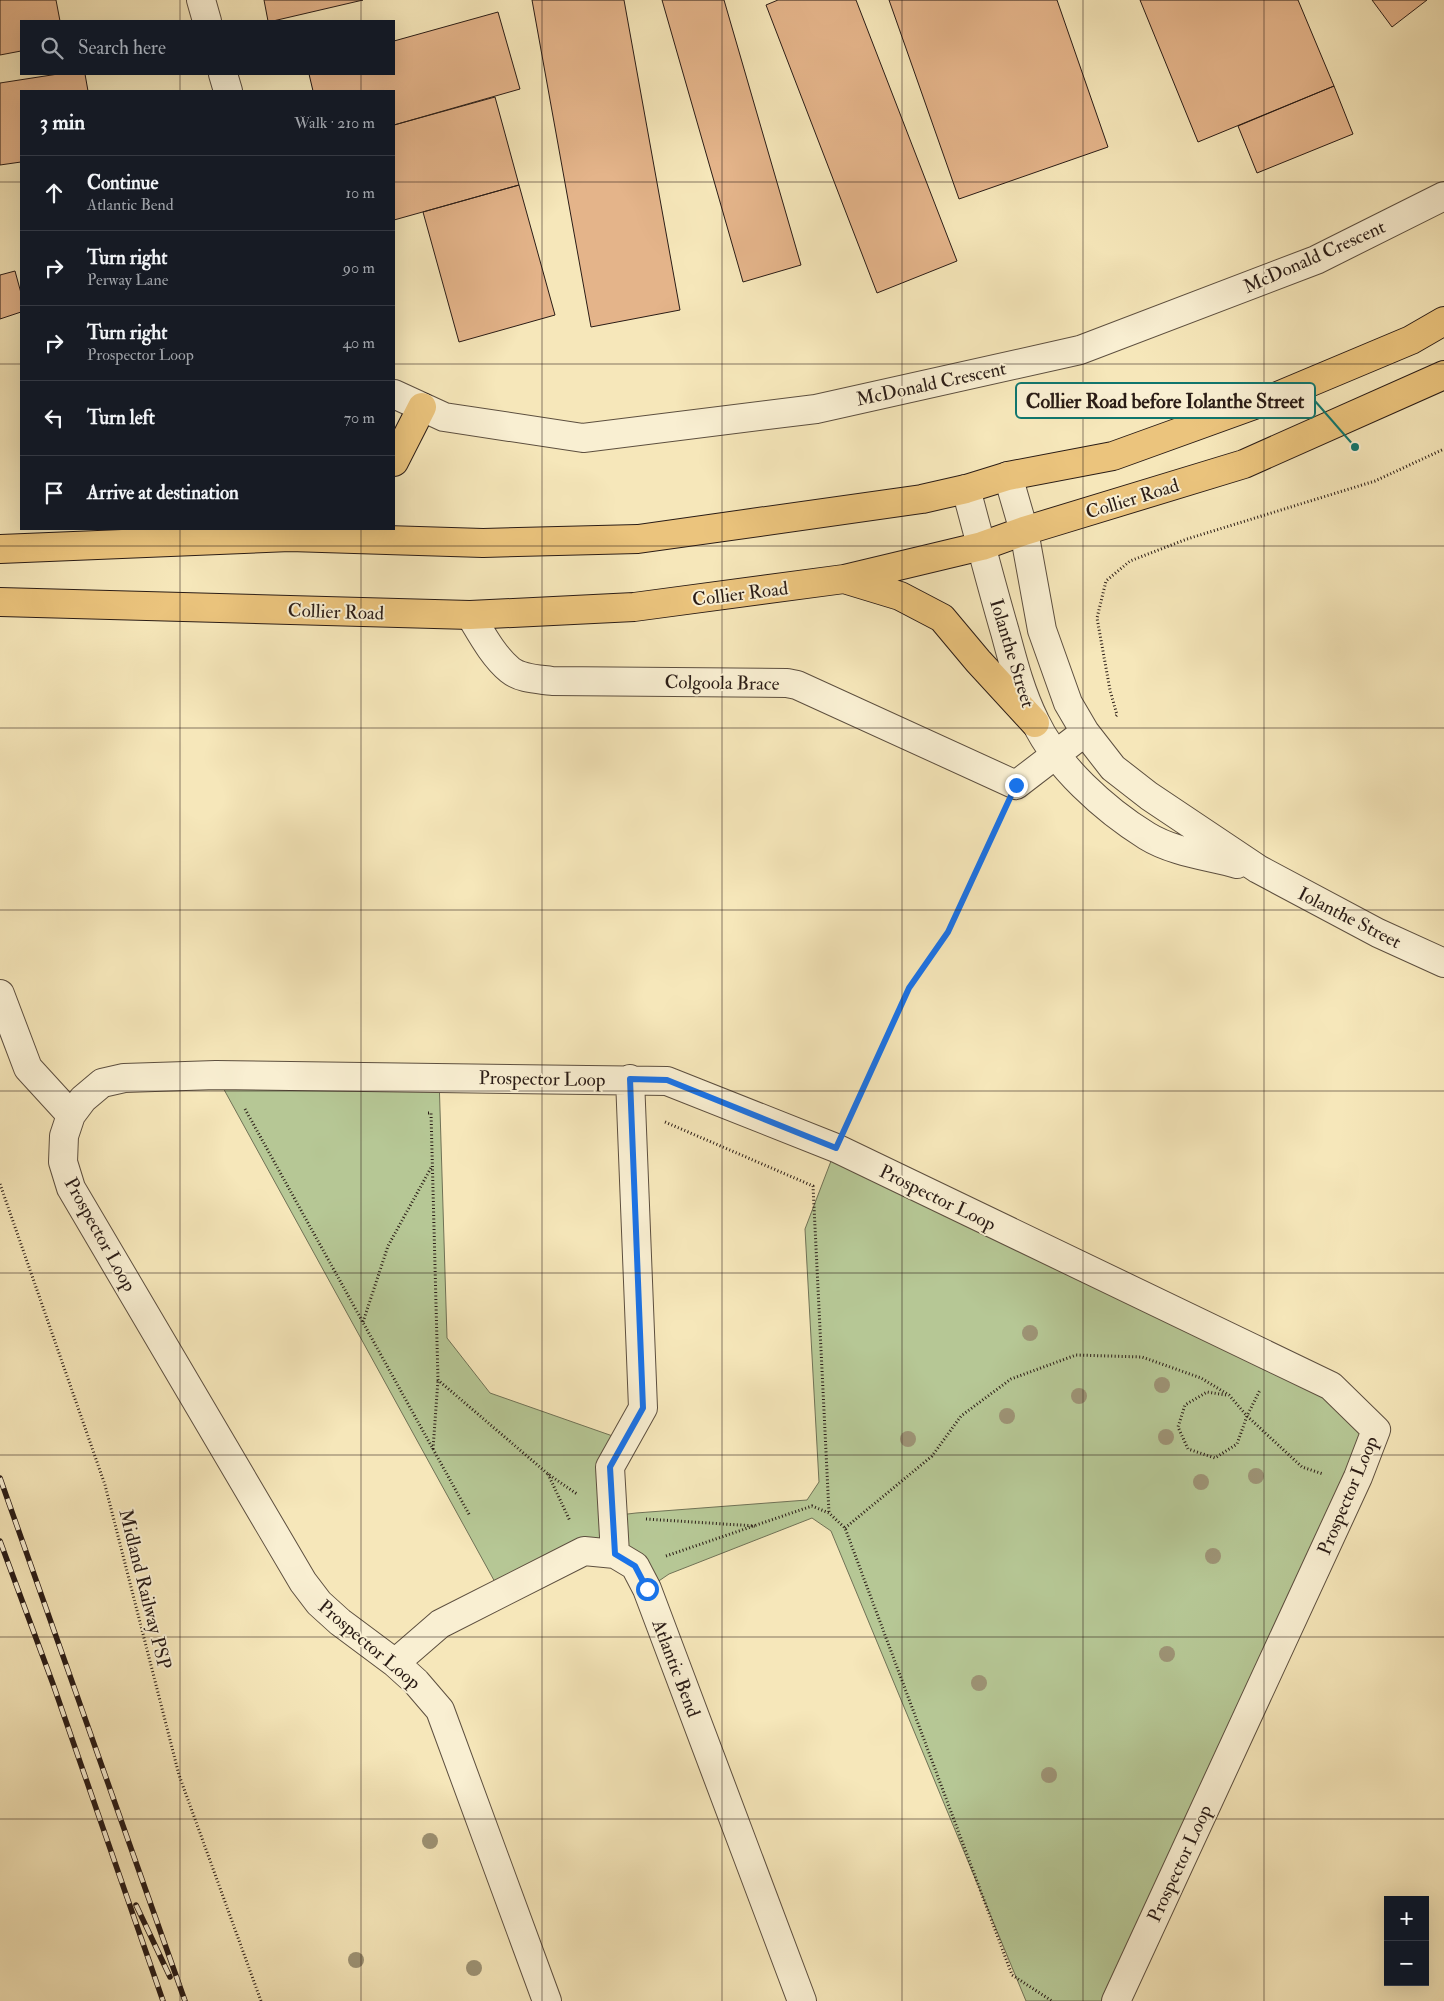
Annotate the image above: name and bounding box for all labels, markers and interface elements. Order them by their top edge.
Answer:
search box [20,20,395,75]
icon: search [38,34,66,62]
text: Search here [78,36,166,60]
text: 3 min [40,109,85,136]
text: Walk · 210 m [294,113,375,133]
text: Continue [87,171,158,195]
icon: ahead [40,179,68,207]
text: 10 m [345,183,375,203]
text: Atlantic Bend [87,195,174,215]
street label: McDonald Crescent [1240,215,1389,299]
text: Turn right [87,246,167,270]
icon: right [40,254,68,282]
text: 90 m [343,258,375,278]
text: Perway Lane [87,270,168,290]
text: Turn right [87,321,167,345]
icon: right [40,329,68,357]
text: 40 m [342,333,375,353]
text: Prospector Loop [87,345,194,365]
street label: McDonald Crescent [854,356,1008,412]
callout: Collier Road before Iolanthe Street [1016,383,1315,418]
text: Collier Road before Iolanthe Street [1026,389,1305,414]
icon: left [40,404,68,432]
text: Turn left [87,406,155,430]
text: 70 m [344,408,375,428]
street label: Collier Road [1083,473,1183,525]
icon: arrive [40,479,68,507]
text: Arrive at destination [87,481,239,505]
street label: Collier Road [691,576,790,612]
street label: Iolanthe Street [984,596,1040,711]
street label: Collier Road [287,598,385,626]
street label: Colgoola Brace [664,670,780,696]
route end [1005,774,1028,797]
street label: Iolanthe Street [1294,882,1405,954]
street label: Prospector Loop [478,1066,606,1093]
street label: Prospector Loop [875,1159,1000,1237]
street label: Prospector Loop [58,1173,141,1296]
street label: Prospector Loop [1312,1432,1385,1559]
street label: Midland Railway PSP [114,1507,177,1672]
route start [636,1578,659,1601]
street label: Prospector Loop [312,1595,426,1696]
street label: Atlantic Bend [646,1615,706,1721]
street label: Prospector Loop [1142,1801,1219,1926]
map controls [1384,1896,1429,1986]
button: + [1384,1896,1429,1941]
button: − [1384,1941,1429,1986]

